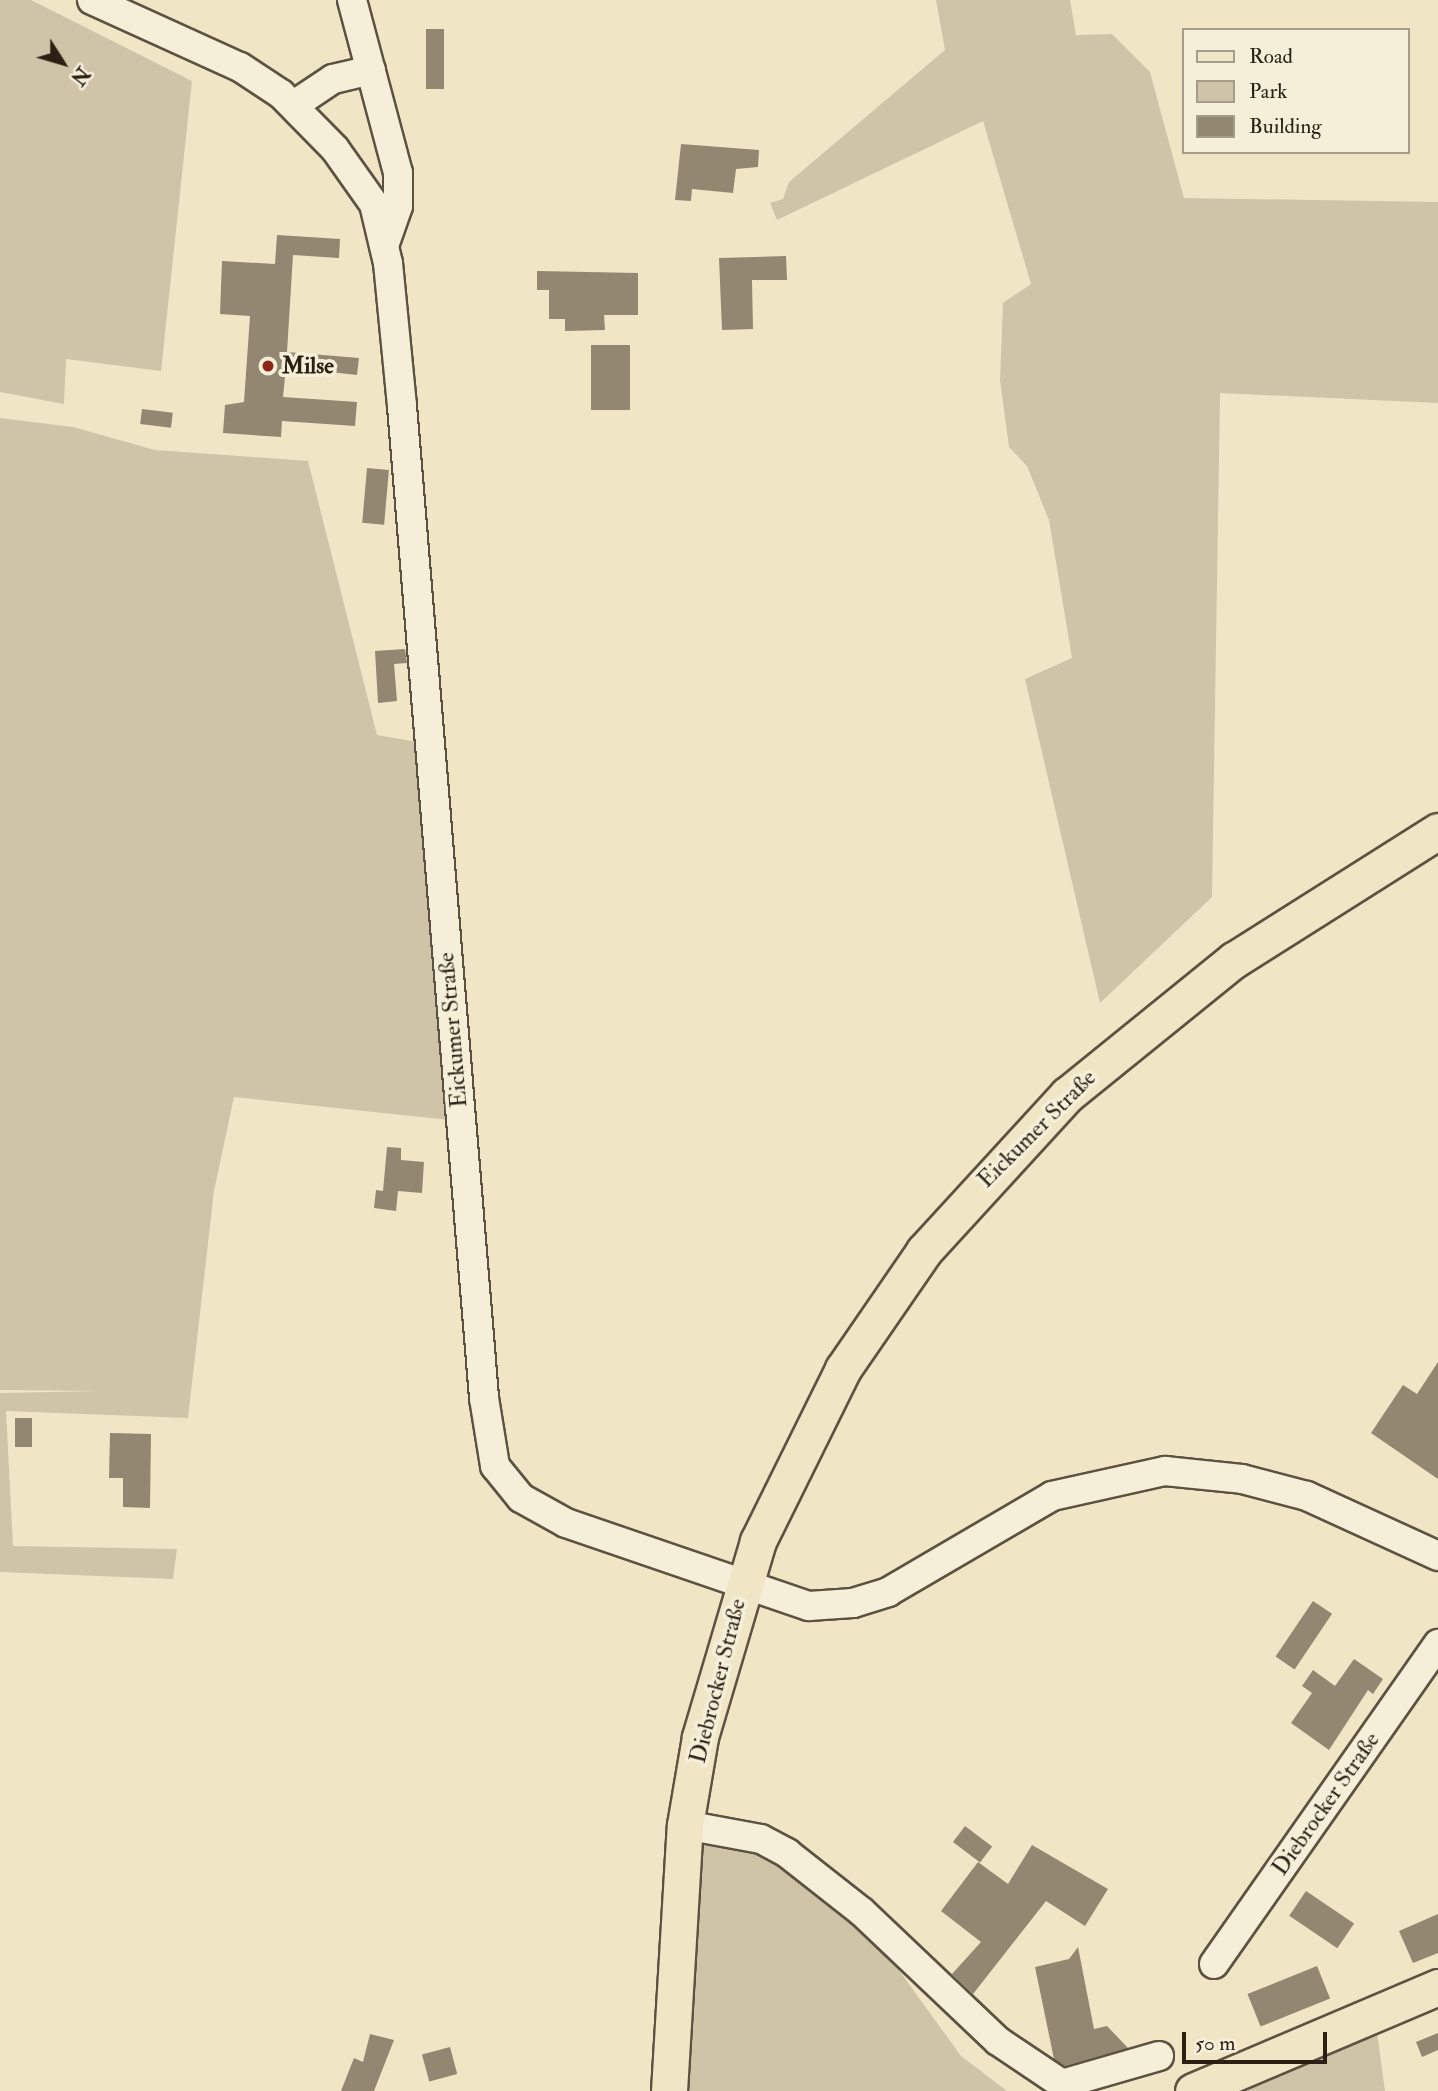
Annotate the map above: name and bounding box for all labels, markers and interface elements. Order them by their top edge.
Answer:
north arrow [28,28,98,98]
legend [1182,28,1410,154]
text: Road [1249,43,1293,70]
text: N [65,62,94,90]
text: Park [1249,78,1287,105]
text: Building [1249,113,1322,140]
place label: Milse [282,352,334,380]
marker: Milse [260,358,276,374]
street label: Eickumer Straße [432,951,474,1109]
street label: Eickumer Straße [972,1064,1102,1194]
street label: Diebrocker Straße [684,1596,752,1766]
street label: Diebrocker Straße [1266,1727,1386,1881]
scale bar [1186,2018,1331,2062]
text: 50 m [1195,2030,1236,2057]

